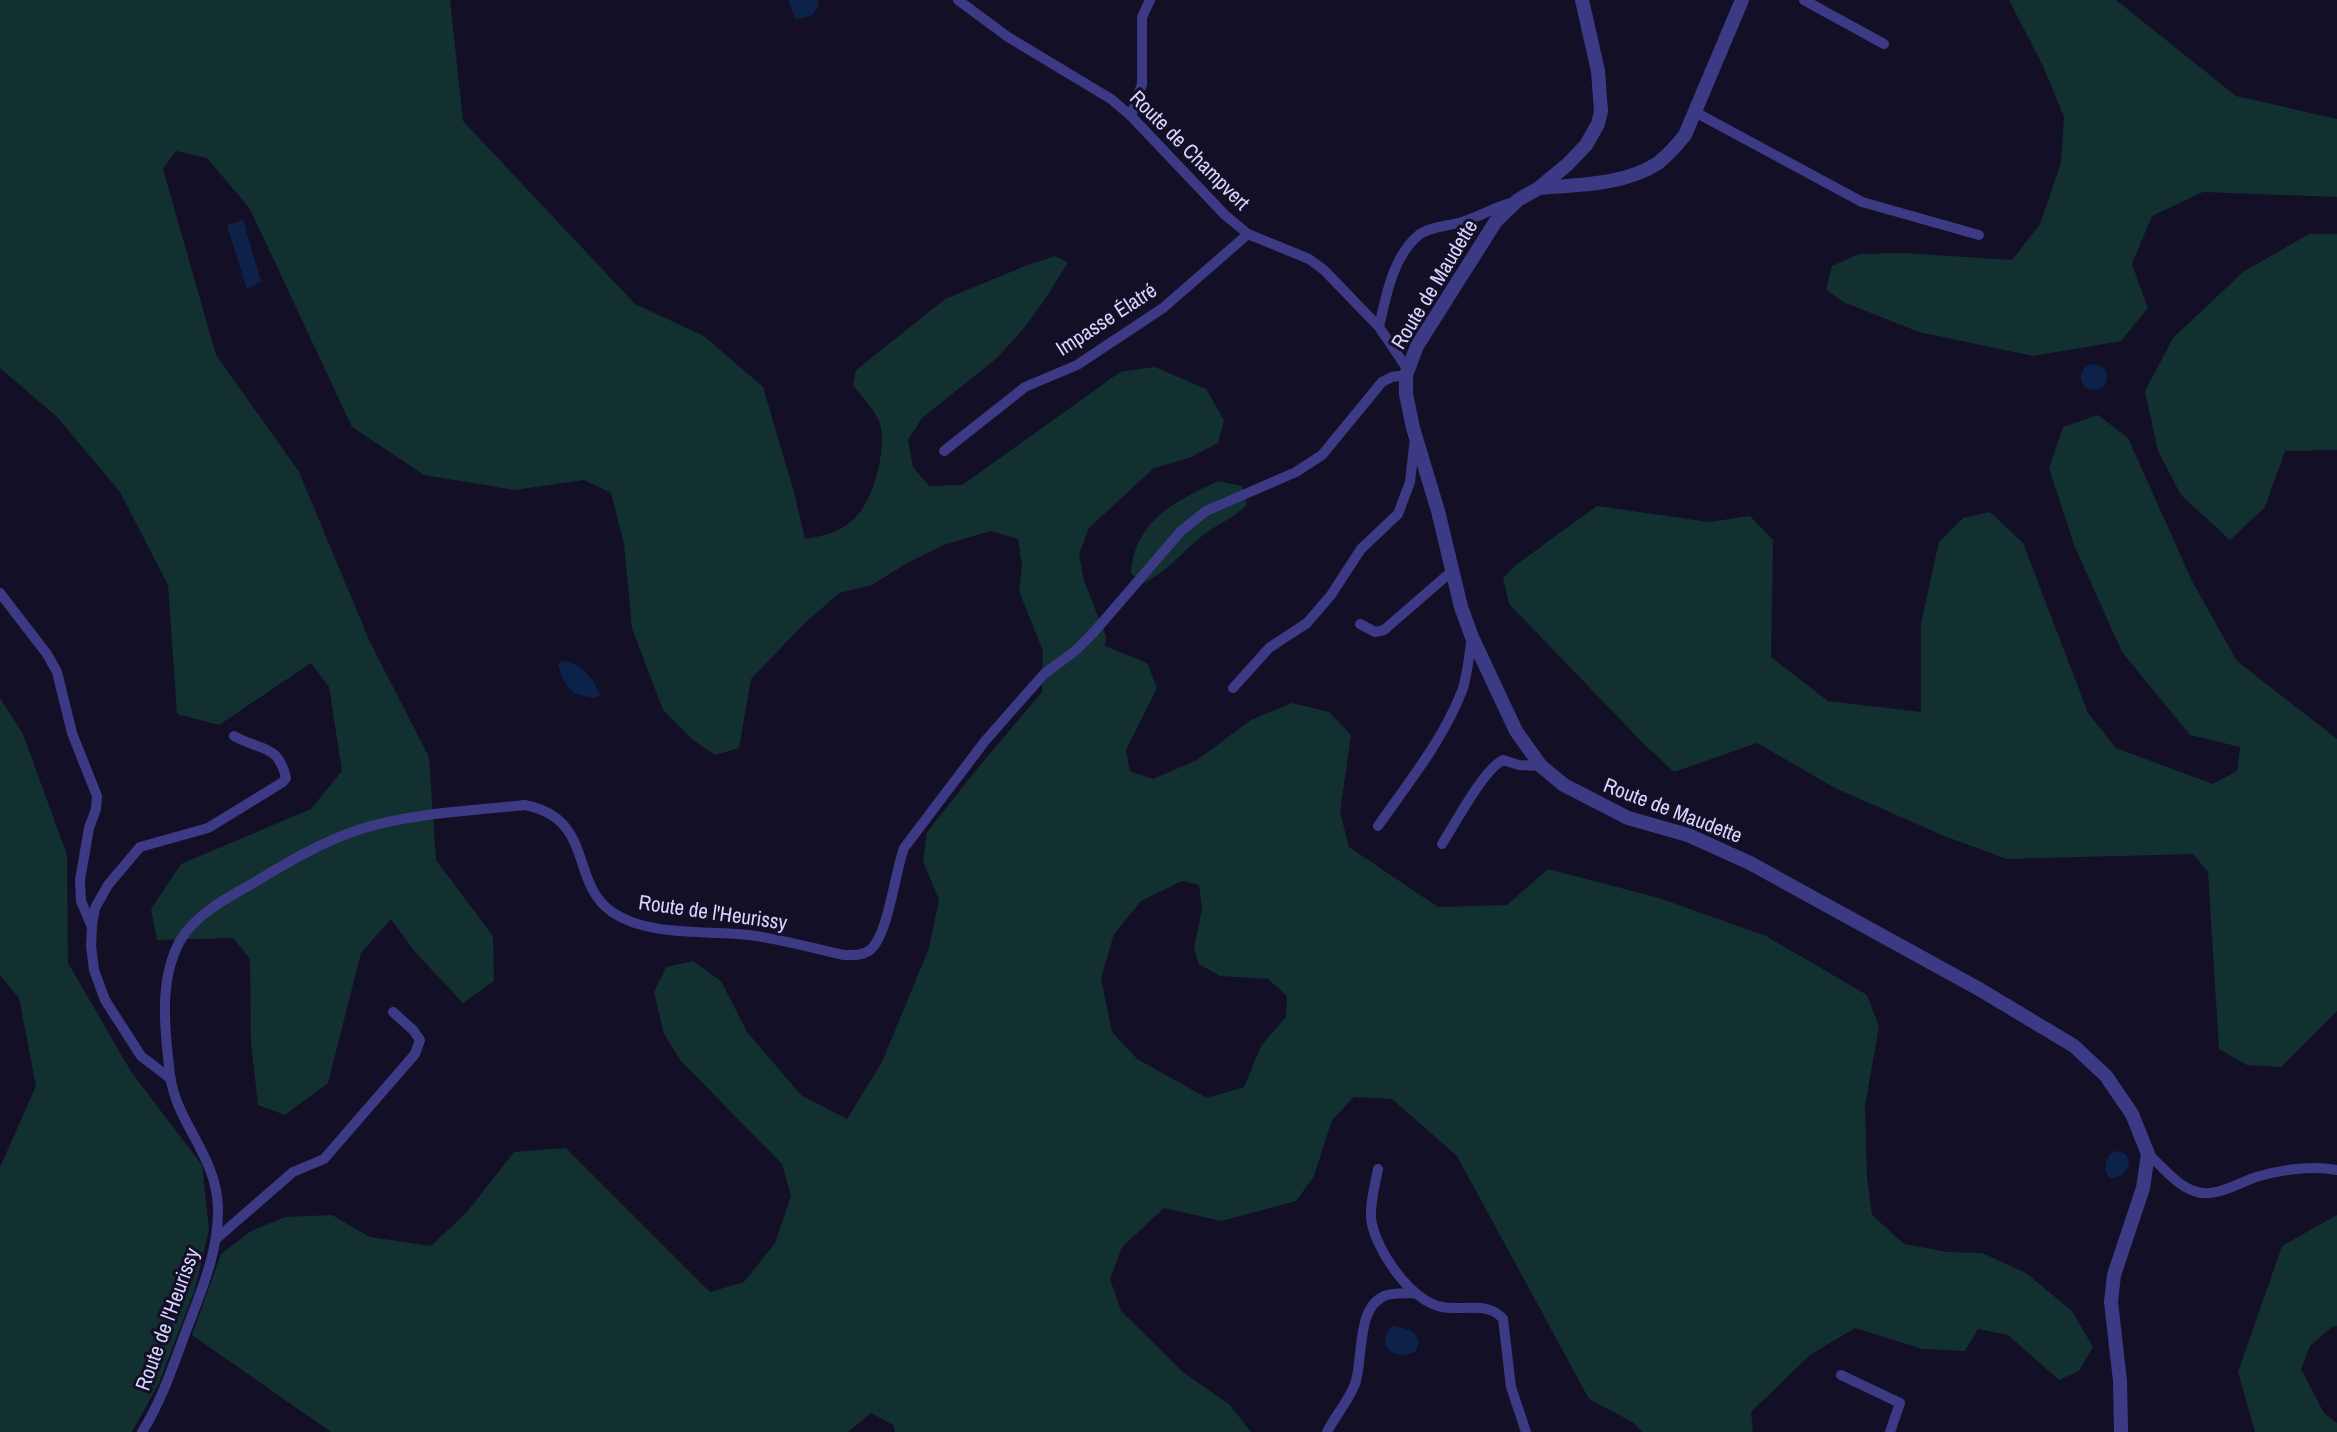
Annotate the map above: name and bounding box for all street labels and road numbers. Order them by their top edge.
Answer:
street label: Route de Champvert [1124,84,1257,217]
street label: Route de Maudette [1384,214,1484,354]
street label: Impasse Élatré [1050,276,1162,362]
street label: Route de Maudette [1599,770,1747,850]
street label: Route de l'Heurissy [637,887,790,937]
street label: Route de l'Heurissy [128,1243,206,1394]

